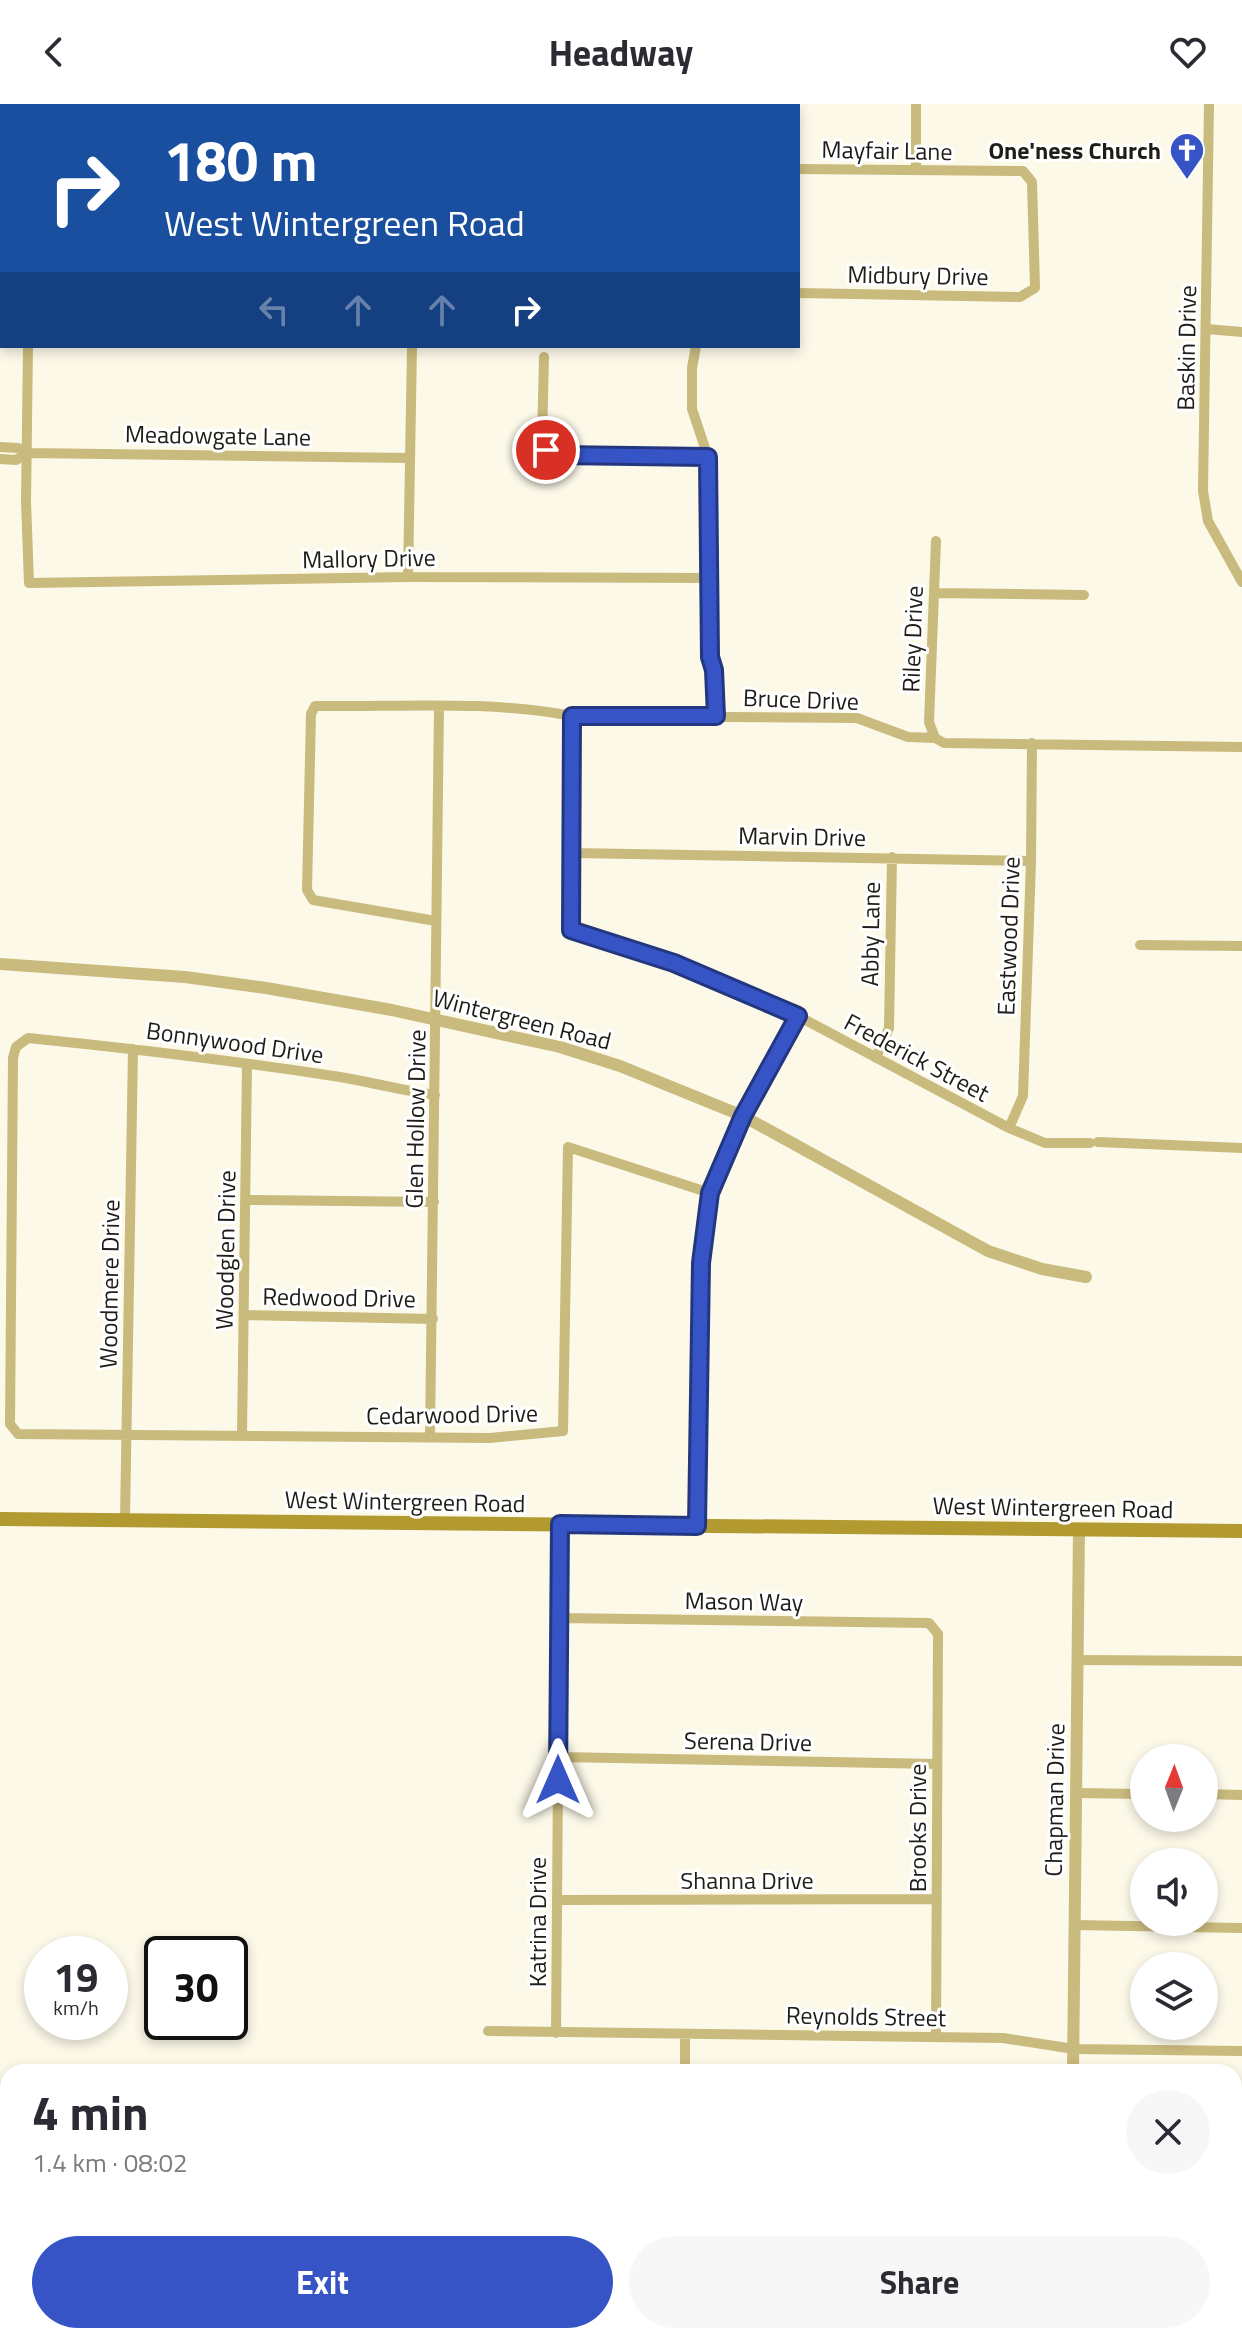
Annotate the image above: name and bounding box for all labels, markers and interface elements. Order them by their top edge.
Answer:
text: Headway [549,25,693,80]
icon: back [32,30,76,74]
icon: heart [1166,30,1210,74]
text: 180 m [164,118,317,203]
street label: Mayfair Lane [821,131,953,169]
church icon: One'ness Church [1168,131,1206,181]
place label: One'ness Church [988,132,1161,168]
icon: right [32,136,136,240]
text: West Wintergreen Road [164,195,525,250]
street label: Midbury Drive [847,256,989,294]
street label: Baskin Drive [1167,285,1205,411]
icon: left [252,288,296,332]
icon: ahead [336,288,380,332]
icon: ahead [420,288,464,332]
icon: right [504,288,548,332]
street label: Meadowgate Lane [125,415,311,455]
pin [512,416,580,484]
icon: arrive [524,428,568,472]
street label: Mallory Drive [302,539,436,577]
street label: Riley Drive [892,585,932,693]
street label: Bruce Drive [742,679,860,719]
street label: Marvin Drive [738,817,866,855]
street label: Eastwood Drive [987,856,1029,1016]
street label: Abby Lane [851,881,889,987]
street label: Wintergreen Road [429,979,615,1059]
street label: Frederick Street [838,1004,997,1111]
street label: Bonnywood Drive [144,1012,326,1072]
street label: Glen Hollow Drive [395,1029,435,1209]
street label: Woodglen Drive [206,1170,244,1330]
street label: Woodmere Drive [90,1199,128,1369]
street label: Redwood Drive [262,1278,416,1316]
street label: Cedarwood Drive [366,1395,538,1433]
street label: West Wintergreen Road [284,1481,526,1521]
street label: West Wintergreen Road [932,1487,1174,1527]
street label: Mason Way [684,1582,804,1620]
street label: Serena Drive [684,1722,812,1760]
street label: Chapman Drive [1035,1723,1073,1877]
position arrow [516,1738,600,1822]
north arrow [1130,1744,1218,1832]
map controls [1130,1744,1218,2040]
street label: Brooks Drive [899,1764,935,1892]
button: sound [1130,1848,1218,1936]
street label: Katrina Drive [519,1857,555,1987]
street label: Shanna Drive [680,1862,814,1898]
speed limit sign: 30 [144,1936,248,2040]
text: 19 [54,1947,98,2008]
button: layers [1130,1952,1218,2040]
text: km/h [53,1992,99,2023]
street label: Reynolds Street [786,1997,947,2035]
text: 4 min [32,2076,149,2149]
button: close [1126,2090,1210,2174]
text: 1.4 km · 08:02 [32,2143,188,2182]
button: Exit [32,2236,613,2328]
button: Share [629,2236,1210,2328]

